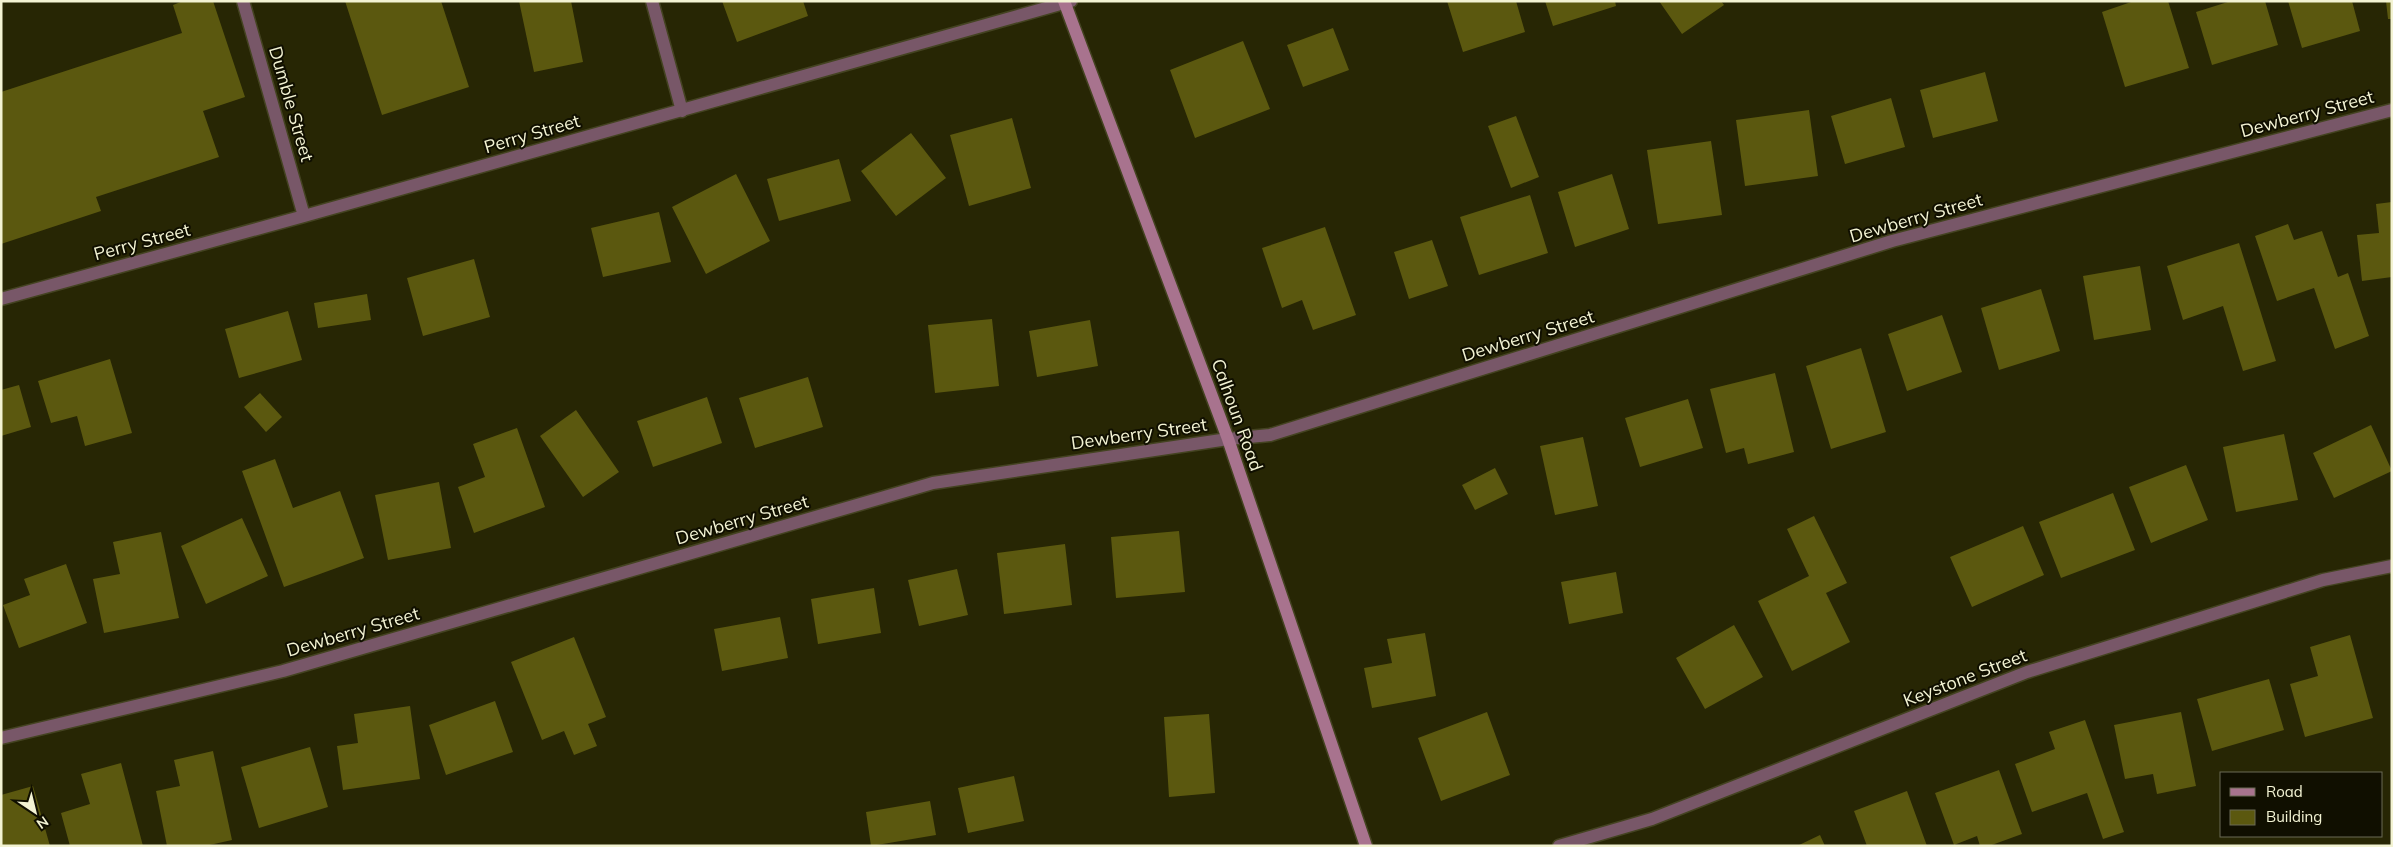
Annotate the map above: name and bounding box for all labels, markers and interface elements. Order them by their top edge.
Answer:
street label: Dumble Street [264,43,319,164]
street label: Dewberry Street [2238,85,2376,142]
street label: Perry Street [481,109,582,158]
street label: Dewberry Street [1847,188,1985,247]
street label: Perry Street [91,218,193,265]
street label: Dewberry Street [1459,304,1597,367]
street label: Calhoun Road [1207,356,1268,474]
street label: Dewberry Street [1069,413,1208,454]
street label: Dewberry Street [673,490,811,549]
street label: Dewberry Street [284,602,422,661]
street label: Keystone Street [1900,643,2030,712]
legend [2220,772,2383,837]
text: Road [2266,782,2303,801]
north arrow [10,787,60,837]
text: Building [2266,807,2322,826]
text: N [33,812,52,833]

